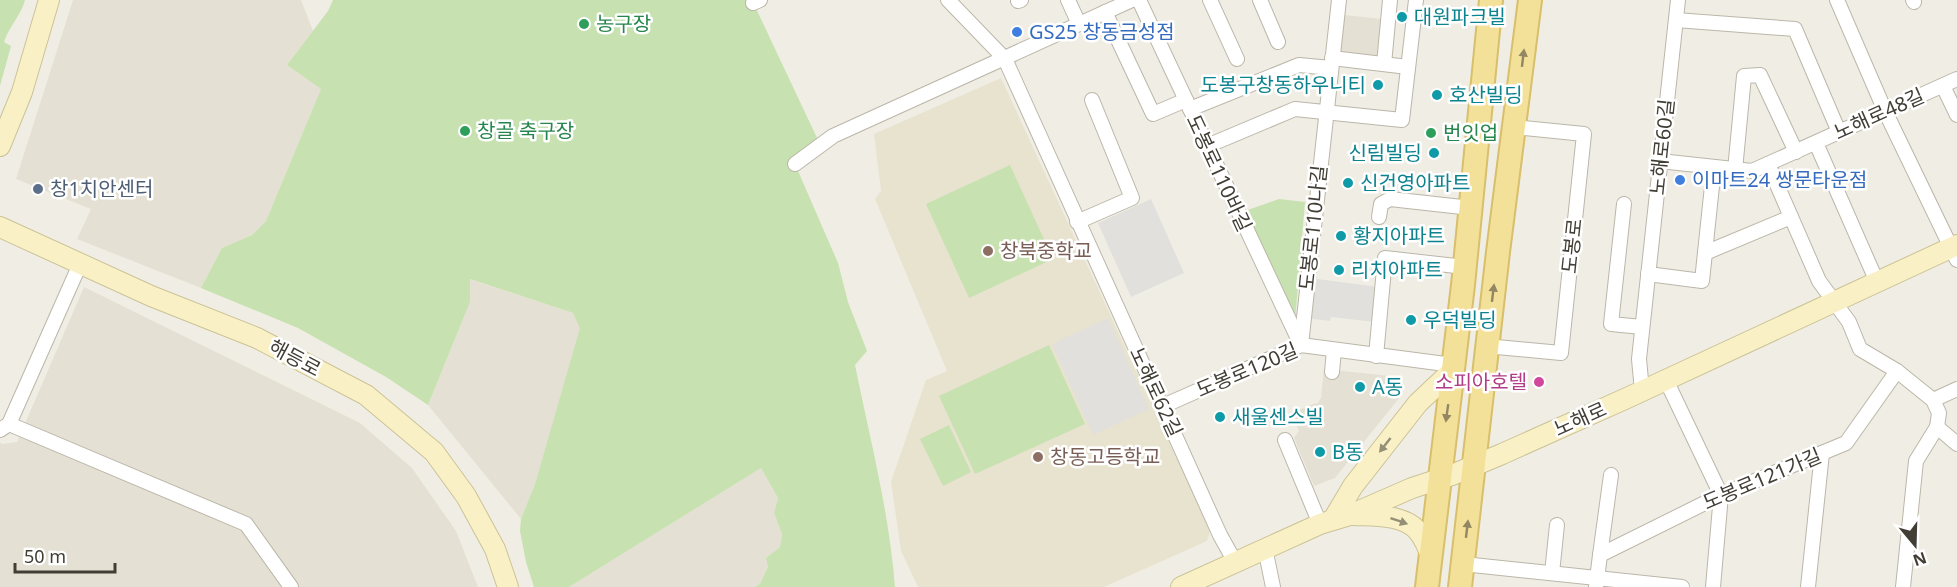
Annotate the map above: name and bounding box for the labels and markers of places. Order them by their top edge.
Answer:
place label: 대원파크빌 [1414,3,1506,30]
place label: 농구장 [596,10,651,37]
marker: 대원파크빌 [1395,10,1409,24]
marker: 농구장 [577,17,591,31]
place label: GS25 창동금성점 [1029,18,1175,45]
marker: GS25 창동금성점 [1010,25,1024,39]
place label: 도봉구창동하우니티 [1200,71,1366,98]
marker: 도봉구창동하우니티 [1371,78,1385,92]
place label: 호산빌딩 [1449,81,1523,108]
marker: 호산빌딩 [1430,88,1444,102]
place label: 창골 축구장 [477,117,574,144]
place label: 번잇업 [1443,119,1498,146]
marker: 창골 축구장 [458,124,472,138]
marker: 번잇업 [1424,126,1438,140]
place label: 신림빌딩 [1348,139,1422,166]
marker: 신림빌딩 [1427,146,1441,160]
place label: 이마트24 쌍문타운점 [1692,166,1867,193]
place label: 신건영아파트 [1360,169,1470,196]
marker: 이마트24 쌍문타운점 [1673,173,1687,187]
place label: 창1치안센터 [50,175,153,202]
marker: 신건영아파트 [1341,176,1355,190]
marker: 창1치안센터 [31,182,45,196]
place label: 황지아파트 [1353,222,1445,249]
marker: 황지아파트 [1334,229,1348,243]
place label: 창북중학교 [1000,237,1092,264]
marker: 창북중학교 [981,244,995,258]
place label: 리치아파트 [1351,256,1443,283]
marker: 리치아파트 [1332,263,1346,277]
place label: 우덕빌딩 [1423,306,1497,333]
marker: 우덕빌딩 [1404,313,1418,327]
place label: 소피아호텔 [1435,368,1527,395]
place label: A동 [1372,373,1403,400]
marker: 소피아호텔 [1532,375,1546,389]
marker: A동 [1353,380,1367,394]
place label: 새울센스빌 [1232,403,1324,430]
marker: 새울센스빌 [1213,410,1227,424]
place label: B동 [1332,438,1363,465]
place label: 창동고등학교 [1050,443,1160,470]
marker: B동 [1313,445,1327,459]
marker: 창동고등학교 [1031,450,1045,464]

